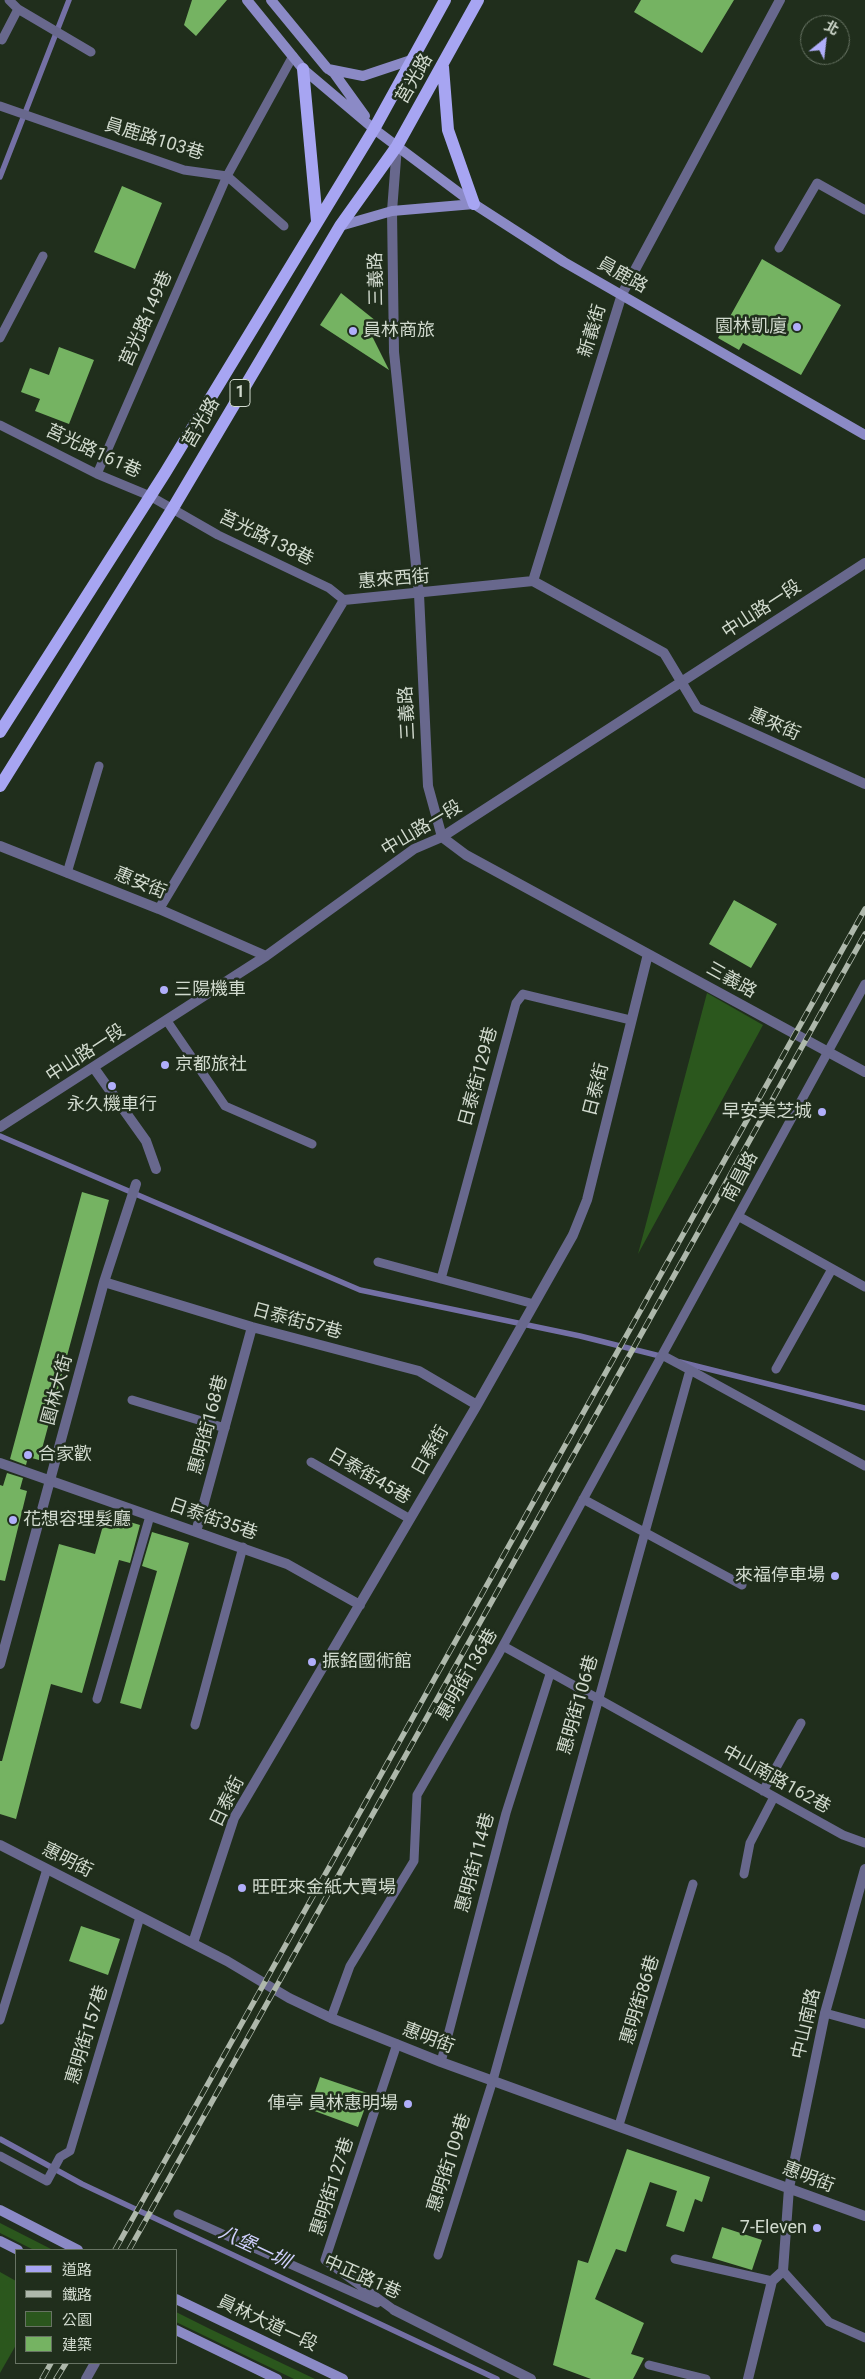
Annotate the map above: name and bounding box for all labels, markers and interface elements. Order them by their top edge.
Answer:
north arrow [800,15,850,65]
text: 北 [822,17,842,38]
street label: 莒光路 [392,50,438,108]
street label: 員鹿路103巷 [102,115,206,165]
street label: 三義路 [366,252,388,306]
street label: 員鹿路 [593,253,651,299]
street label: 莒光路149巷 [116,268,178,370]
street label: 新義街 [575,302,611,360]
place label: 園林凱廈 [715,316,787,338]
place label: 員林商旅 [363,320,435,342]
marker: 園林凱廈 [791,321,803,333]
marker: 員林商旅 [347,325,359,337]
road number: 1 [230,379,250,406]
street label: 莒光路 [179,394,225,452]
street label: 莒光路161巷 [42,421,144,483]
street label: 莒光路138巷 [215,507,317,571]
street label: 惠來西街 [357,566,431,594]
street label: 中山路一段 [718,576,806,644]
street label: 三義路 [396,685,420,741]
street label: 惠來街 [745,704,803,746]
street label: 中山路一段 [378,797,466,861]
street label: 惠安街 [111,864,169,904]
street label: 三義路 [702,958,760,1004]
place label: 三陽機車 [174,979,246,1001]
marker: 三陽機車 [158,984,170,996]
street label: 中山路一段 [42,1020,130,1088]
street label: 日泰街129巷 [455,1025,503,1129]
place label: 京都旅社 [175,1054,247,1076]
marker: 京都旅社 [159,1059,171,1071]
street label: 日泰街 [580,1061,614,1119]
marker: 永久機車行 [106,1080,118,1092]
place label: 永久機車行 [67,1094,157,1116]
place label: 早安美芝城 [722,1101,812,1123]
marker: 早安美芝城 [816,1106,828,1118]
street label: 南昌路 [719,1148,763,1206]
street label: 日泰街57巷 [250,1300,344,1344]
street label: 園林大街 [38,1352,78,1428]
street label: 惠明街168巷 [185,1373,233,1477]
street label: 日泰街 [408,1422,454,1480]
place label: 合家歡 [38,1444,92,1466]
street label: 日泰街45巷 [324,1445,414,1509]
marker: 合家歡 [22,1449,34,1461]
street label: 日泰街35巷 [166,1495,260,1545]
place label: 花想容理髮廳 [23,1509,131,1531]
marker: 花想容理髮廳 [7,1514,19,1526]
place label: 來福停車場 [735,1565,825,1587]
marker: 來福停車場 [829,1570,841,1582]
street label: 惠明街136巷 [433,1625,503,1725]
place label: 振銘國術館 [322,1651,412,1673]
street label: 惠明街106巷 [555,1653,603,1757]
marker: 振銘國術館 [306,1656,318,1668]
street label: 中山南路162巷 [718,1741,834,1819]
street label: 日泰街 [206,1773,250,1831]
street label: 惠明街114巷 [452,1811,500,1915]
street label: 惠明街 [38,1839,96,1883]
place label: 旺旺來金紙大賣場 [252,1877,396,1899]
marker: 旺旺來金紙大賣場 [236,1882,248,1894]
street label: 惠明街86巷 [617,1953,665,2047]
street label: 惠明街157巷 [63,1983,113,2087]
street label: 中山南路 [788,1986,826,2062]
street label: 惠明街 [399,2019,457,2059]
place label: 俥亭 員林惠明場 [268,2093,398,2115]
marker: 俥亭 員林惠明場 [402,2098,414,2110]
street label: 惠明街109巷 [424,2111,476,2215]
street label: 惠明街127巷 [307,2135,359,2239]
street label: 惠明街 [779,2158,837,2198]
place label: 7-Eleven [740,2217,807,2239]
water label: 八堡一圳 [215,2222,293,2274]
marker: 7-Eleven [811,2222,823,2234]
legend [15,2249,178,2364]
street label: 中正路1巷 [320,2251,404,2305]
text: 道路 [62,2261,92,2279]
text: 鐵路 [62,2286,92,2304]
street label: 員林大道一段 [213,2291,321,2357]
text: 公園 [62,2311,92,2329]
text: 建築 [62,2336,92,2354]

